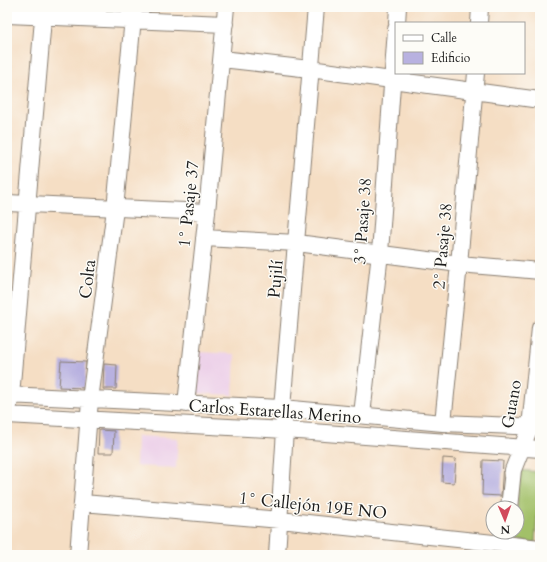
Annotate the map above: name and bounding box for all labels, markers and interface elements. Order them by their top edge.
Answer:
legend [395,22,525,74]
text: Calle [431,30,457,46]
text: Edificio [431,50,471,66]
street label: 1° Pasaje 37 [173,159,205,248]
street label: 3° Pasaje 38 [348,177,377,265]
street label: 2° Pasaje 38 [427,202,458,290]
street label: Colta [74,258,101,300]
street label: Pujilí [262,259,289,299]
street label: Guano [496,378,527,430]
street label: Carlos Estarellas Merino [188,394,362,429]
street label: 1° Callejón 19E NO [238,486,388,525]
north arrow [485,500,525,540]
text: N [500,522,510,537]

